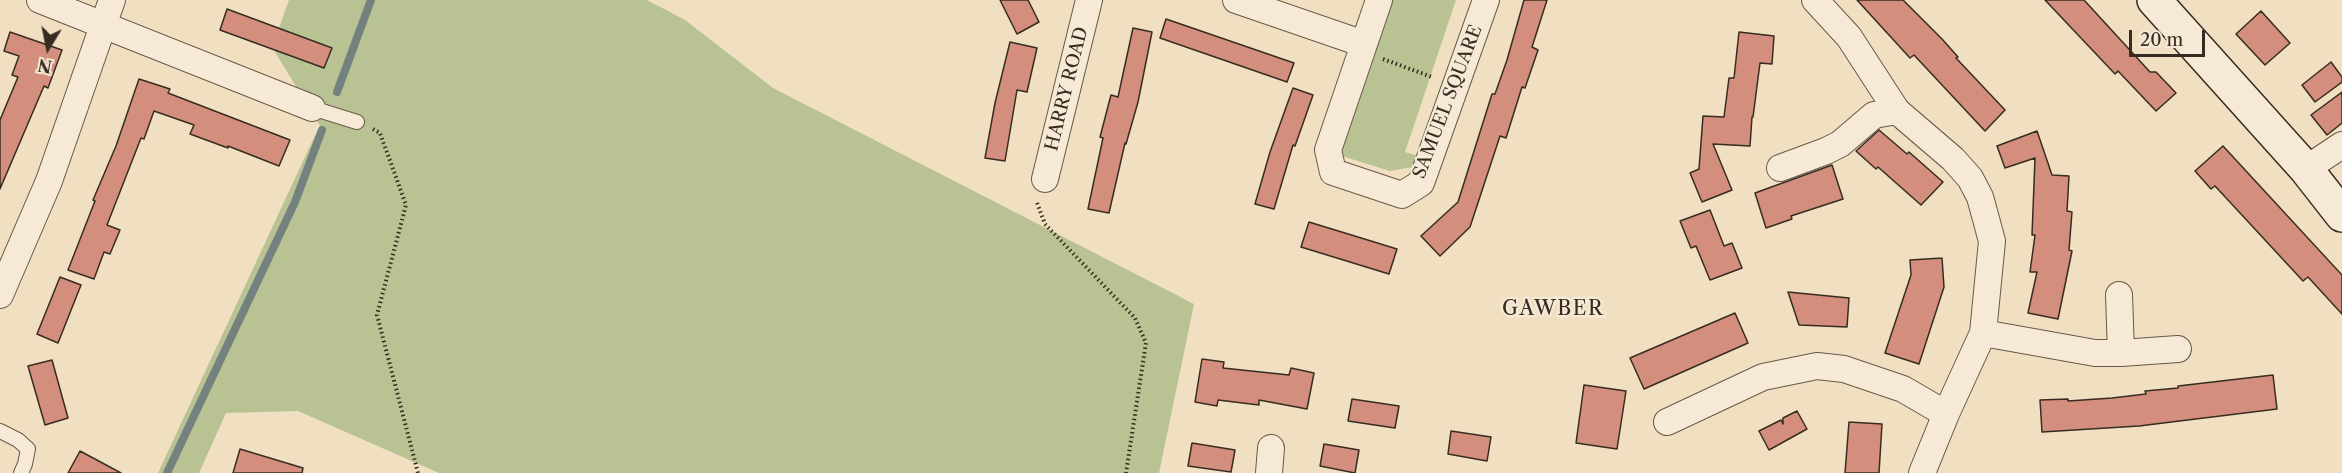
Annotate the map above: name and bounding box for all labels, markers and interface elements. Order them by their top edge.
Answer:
north arrow [18,18,78,78]
scale bar [2132,18,2208,56]
street label: SAMUEL SQUARE [1409,22,1487,182]
street label: HARRY ROAD [1041,25,1093,153]
text: 20 m [2140,29,2183,51]
text: N [36,55,53,77]
district label: GAWBER [1502,297,1604,321]

